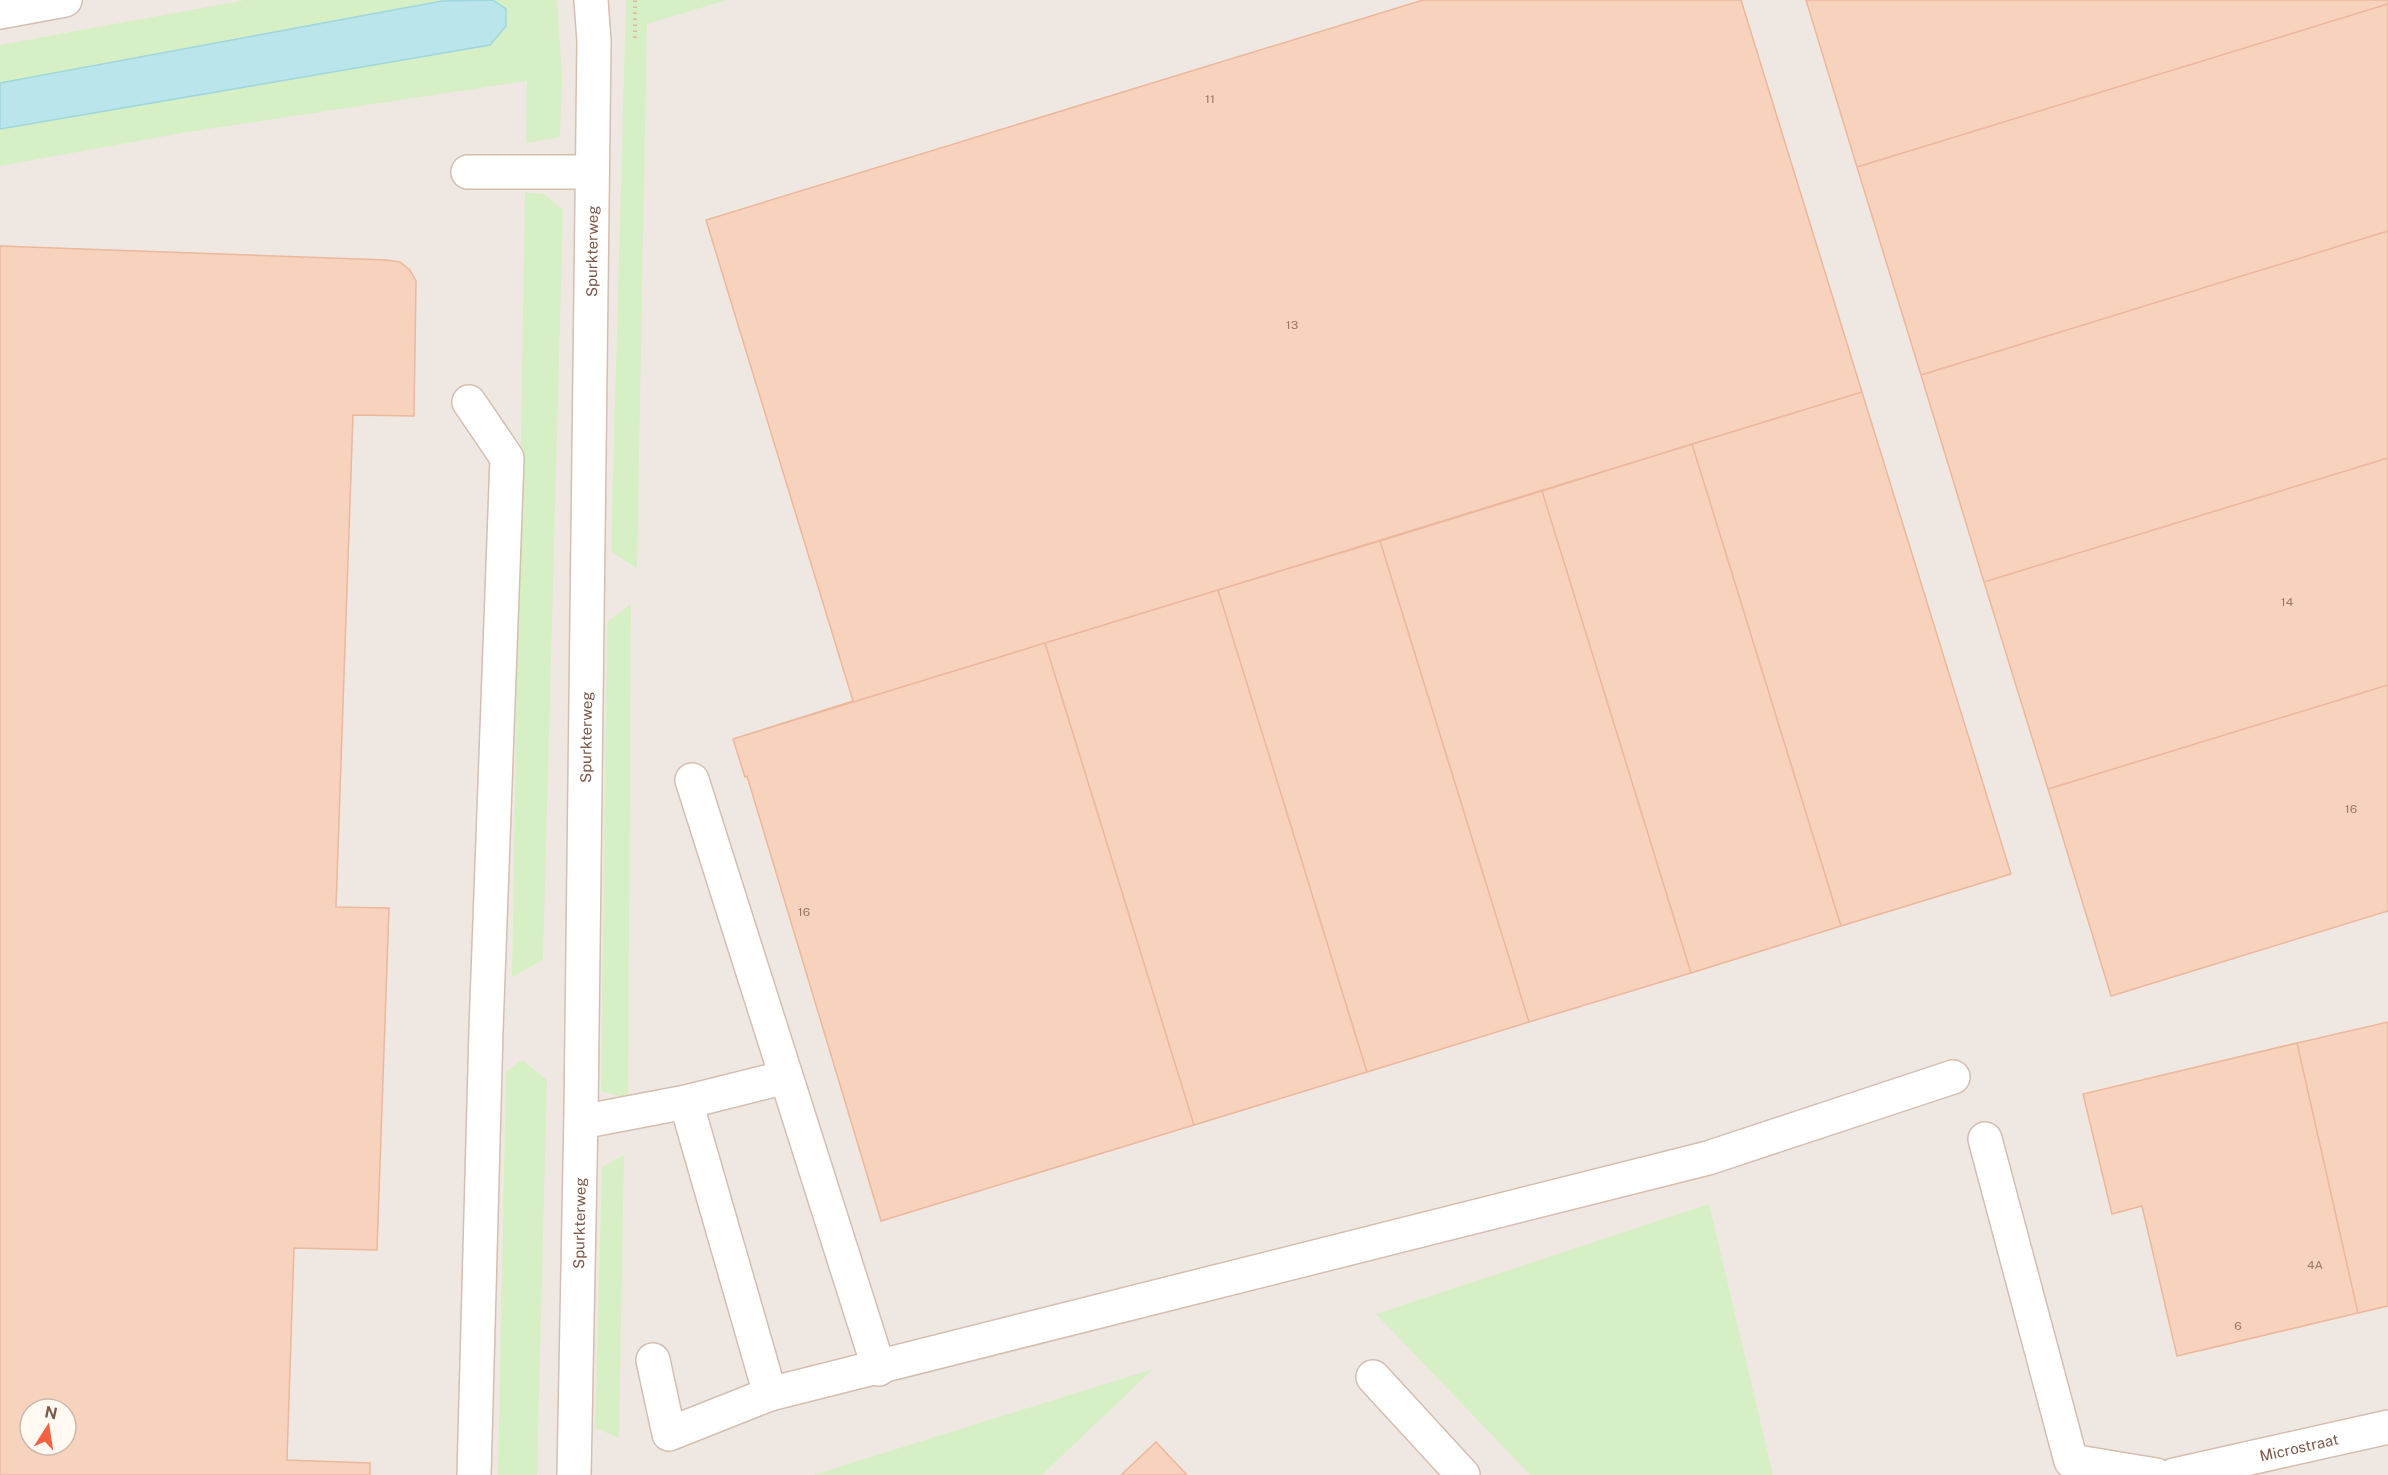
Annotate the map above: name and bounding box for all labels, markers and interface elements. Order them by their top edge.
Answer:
house number: 11 [1205,92,1215,106]
street label: Spurkterweg [582,205,601,297]
house number: 13 [1286,318,1298,332]
house number: 14 [2281,595,2294,609]
street label: Spurkterweg [577,691,595,783]
house number: 16 [2345,802,2357,816]
house number: 16 [798,905,810,919]
street label: Spurkterweg [570,1177,588,1269]
house number: 4A [2307,1258,2324,1272]
house number: 6 [2234,1319,2242,1333]
north arrow [18,1397,78,1457]
text: N [43,1402,59,1423]
street label: Microstraat [2258,1430,2340,1464]

